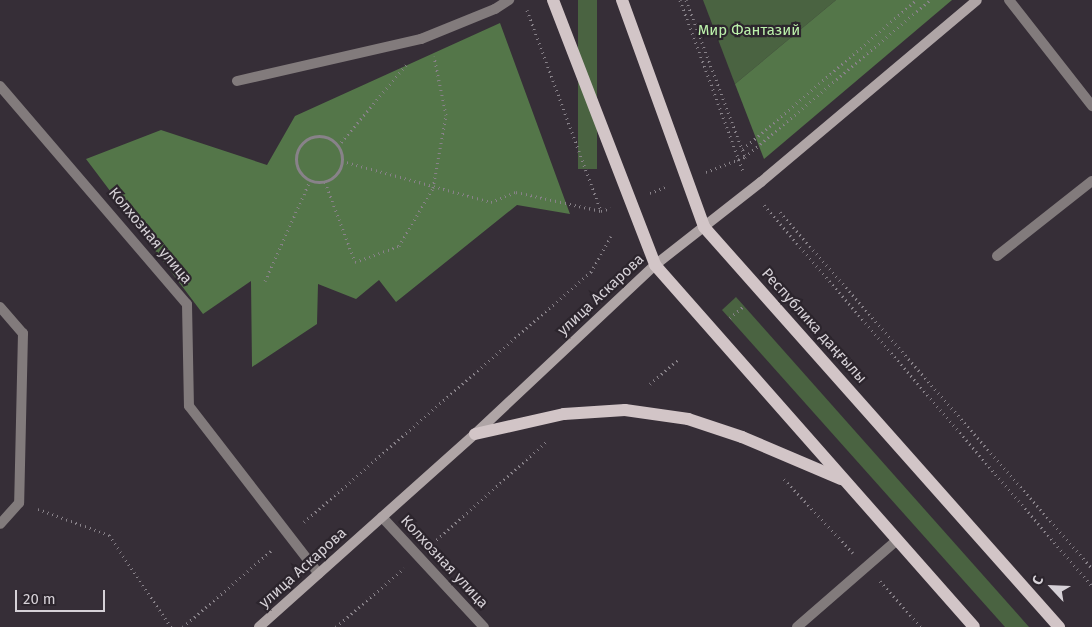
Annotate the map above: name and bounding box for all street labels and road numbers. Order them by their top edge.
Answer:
street label: Колхозная улица [105,184,195,288]
street label: улица Аскарова [554,250,648,340]
street label: Республика даңғылы [758,265,870,387]
street label: Колхозная улица [397,512,491,612]
street label: улица Аскарова [256,524,350,612]

